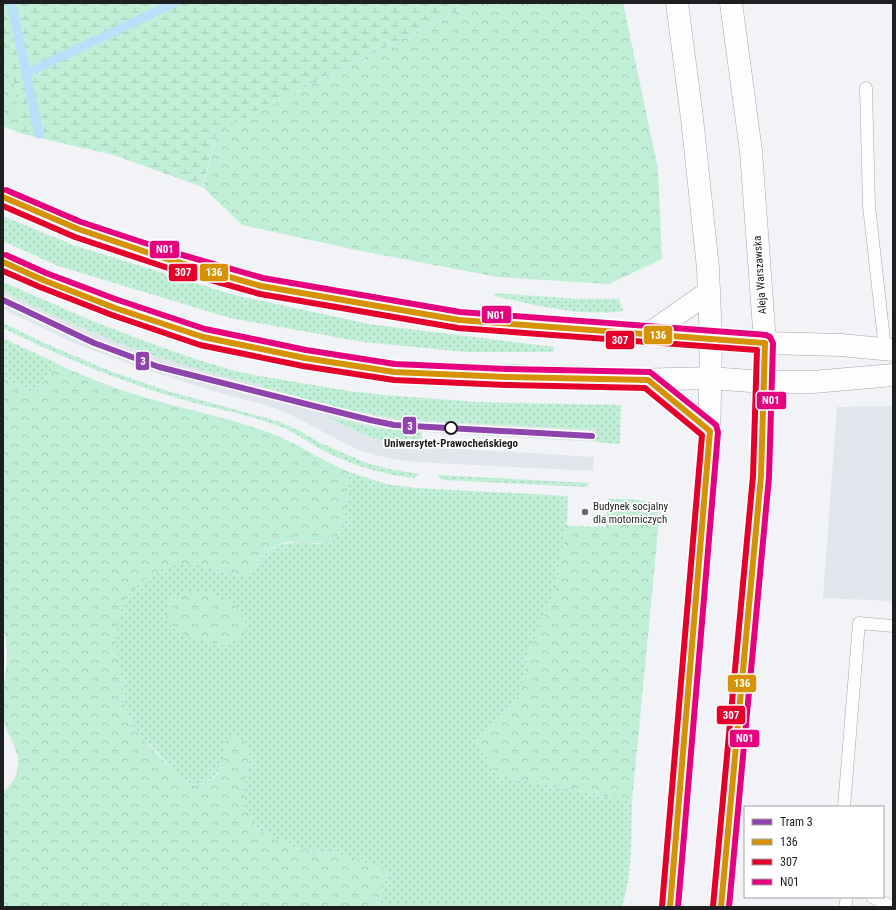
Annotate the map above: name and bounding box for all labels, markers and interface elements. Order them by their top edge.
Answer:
street label: Aleja Warszawska [751,235,769,315]
line badge: N01 [149,240,180,259]
text: N01 [156,243,174,256]
line badge: 307 [168,263,198,282]
line badge: 136 [199,263,229,282]
text: 307 [175,266,192,279]
text: 136 [206,266,223,279]
line badge: N01 [481,305,512,324]
text: N01 [487,309,505,322]
line badge: 136 [643,325,673,345]
text: 136 [650,329,667,342]
line badge: 307 [605,330,635,350]
text: 307 [612,334,629,347]
line badge: 3 [135,351,150,371]
text: 3 [140,355,146,368]
line badge: N01 [756,391,787,410]
text: N01 [762,394,780,407]
line badge: 3 [402,416,417,435]
text: 3 [407,420,413,433]
marker: Uniwersytet-Prawocheńskiego [444,421,458,435]
place label: Uniwersytet-Prawocheńskiego [384,437,519,450]
place label: Budynek socjalny dla motorniczych [593,500,669,526]
marker: Budynek socjalny dla motorniczych [580,507,590,517]
line badge: 136 [727,674,757,693]
text: 136 [734,677,751,690]
line badge: 307 [716,705,746,725]
text: 307 [723,709,740,722]
line badge: N01 [729,729,760,748]
text: N01 [736,732,754,745]
legend [744,806,884,898]
text: Tram 3 [780,815,813,829]
text: 136 [780,835,798,849]
text: 307 [780,855,798,869]
text: N01 [780,875,799,889]

